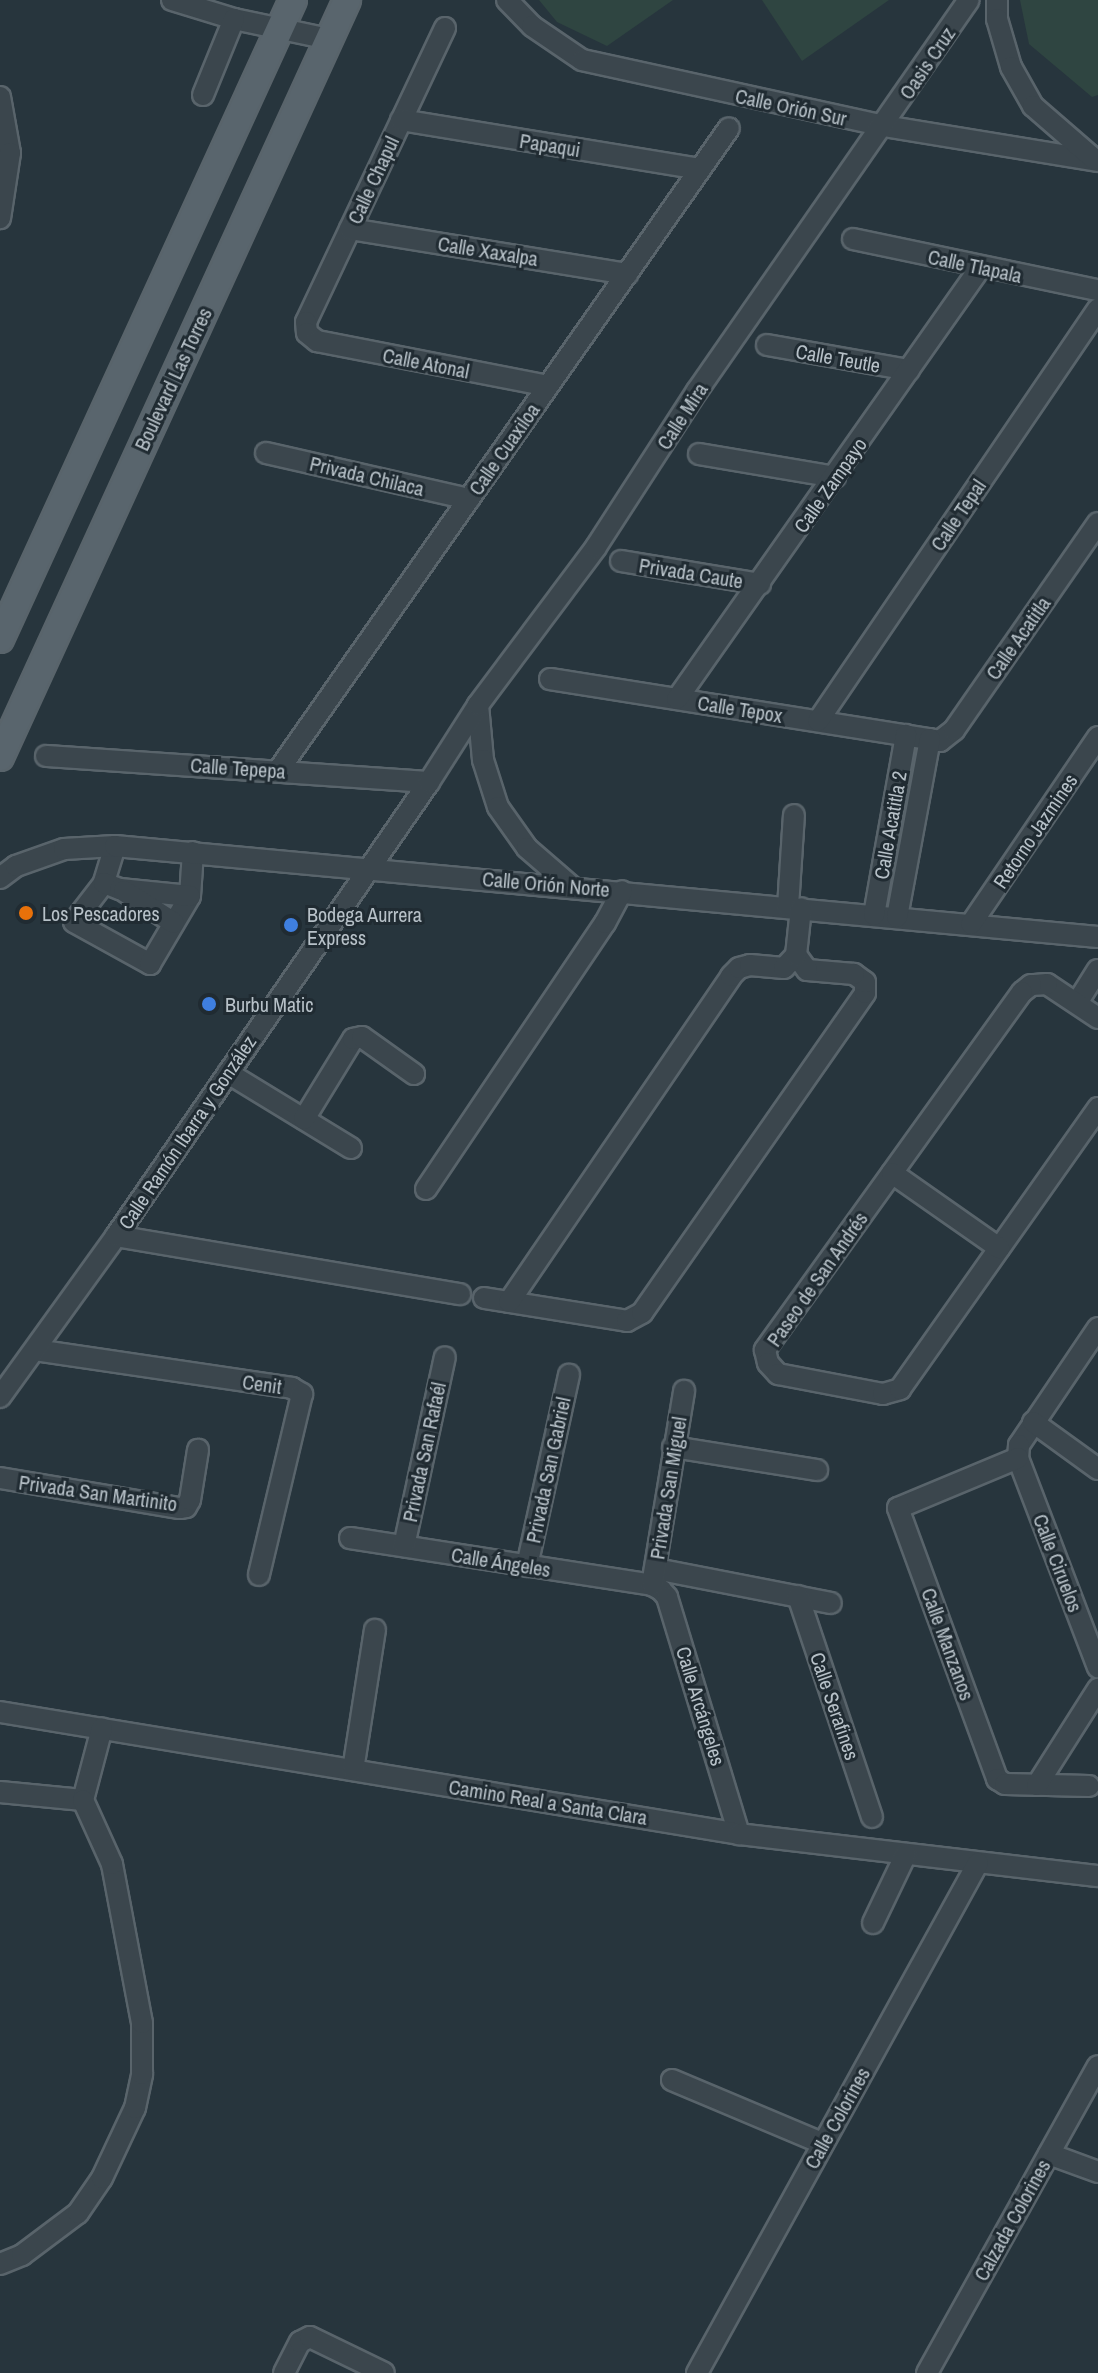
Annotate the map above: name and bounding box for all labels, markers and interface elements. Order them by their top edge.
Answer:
street label: Oasis Cruz [894,22,960,104]
street label: Calle Orión Sur [733,84,849,130]
street label: Papaqui [518,128,582,162]
street label: Calle Chapul [342,132,404,228]
street label: Calle Xaxalpa [436,231,540,271]
street label: Calle Tlapala [926,244,1024,288]
street label: Boulevard Las Torres [129,304,217,454]
street label: Calle Teutle [794,339,882,377]
street label: Calle Atonal [380,343,472,383]
street label: Calle Mira [652,378,712,454]
street label: Calle Cuaxiloa [464,398,544,500]
street label: Calle Zampayo [789,433,871,537]
street label: Privada Chilaca [307,451,427,501]
street label: Calle Tepal [925,475,991,555]
street label: Privada Caute [637,553,745,593]
street label: Calle Acatitla [980,592,1056,684]
street label: Calle Tepox [696,690,784,728]
street label: Calle Tepepa [189,753,287,783]
street label: Calle Acatitla 2 [869,769,911,881]
street label: Retorno Jazmines [988,769,1082,893]
street label: Calle Orión Norte [481,866,611,902]
place label: Los Pescadores [42,901,160,925]
place label: Bodega Aurrera Express [307,902,423,949]
marker: Los Pescadores [17,904,35,922]
marker: Bodega Aurrera Express [282,916,300,934]
place label: Burbu Matic [225,992,313,1016]
marker: Burbu Matic [200,995,218,1013]
street label: Calle Ramón Ibarra y González [113,1030,261,1234]
street label: Paseo de San Andrés [761,1207,873,1351]
street label: Cenit [241,1369,283,1399]
street label: Privada San Rafaél [397,1380,451,1524]
street label: Privada San Gabriel [521,1395,575,1545]
street label: Privada San Miguel [645,1415,691,1561]
street label: Privada San Martinito [17,1470,179,1516]
street label: Calle Ciruelos [1028,1511,1088,1615]
street label: Calle Ángeles [449,1542,553,1582]
street label: Calle Manzanos [917,1585,979,1703]
street label: Calle Arcángeles [671,1643,731,1769]
street label: Calle Serafines [805,1649,865,1763]
street label: Camino Real a Santa Clara [447,1774,649,1830]
street label: Calle Colorines [799,2063,875,2173]
street label: Calzada Colorines [969,2155,1055,2285]

